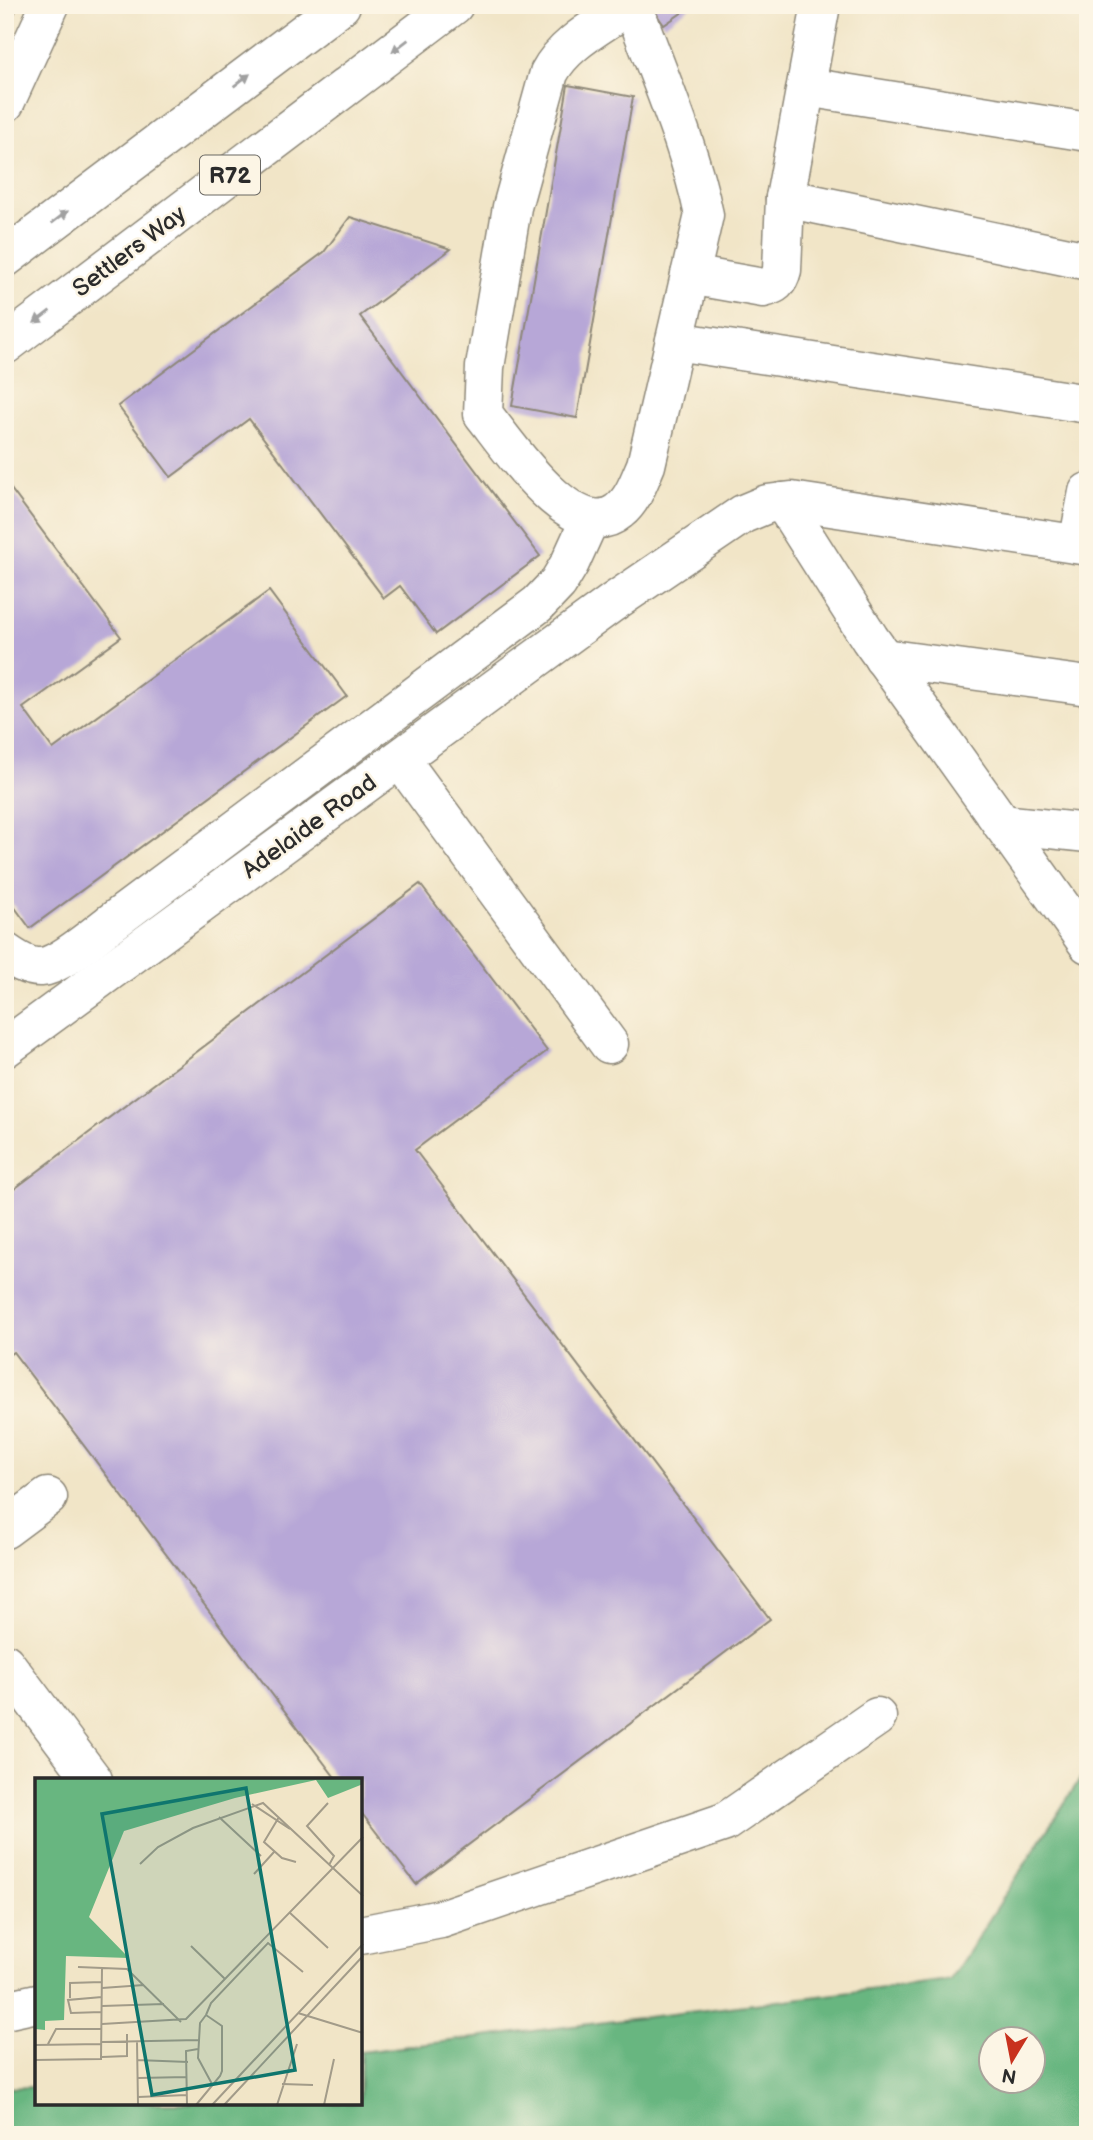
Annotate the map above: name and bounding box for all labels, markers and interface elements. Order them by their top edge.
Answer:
one-way arrow [391,39,409,53]
one-way arrow [232,72,250,87]
road number: R72 [200,156,260,194]
street label: Settlers Way [67,199,192,303]
one-way arrow [51,210,69,224]
one-way arrow [34,309,52,324]
street label: Adelaide Road [236,768,382,885]
inset map [35,1778,362,2105]
north arrow [978,2024,1048,2094]
text: N [1000,2063,1018,2088]

